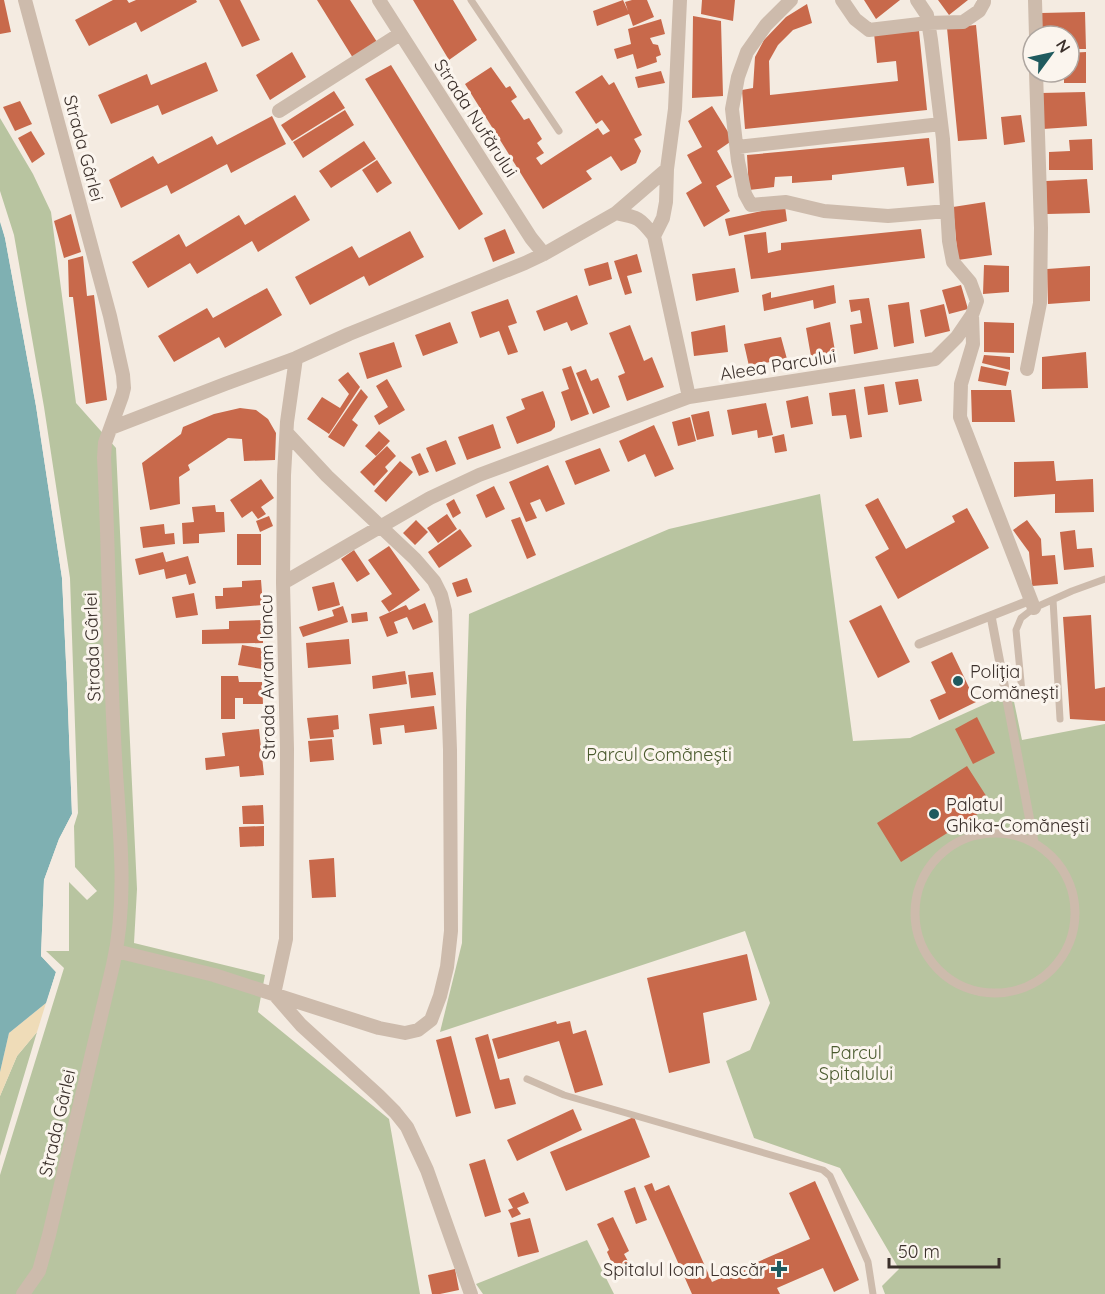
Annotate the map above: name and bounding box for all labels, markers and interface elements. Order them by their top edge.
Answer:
north arrow [1021,24,1081,84]
text: N [1052,35,1075,56]
street label: Strada Nufărului [429,54,523,182]
street label: Strada Gârlei [59,92,109,204]
street label: Aleea Parcului [718,344,838,386]
street label: Strada Gârlei [79,592,105,702]
street label: Strada Avram Iancu [254,594,280,760]
place label: Poliția Comănești [970,660,1059,704]
marker: Poliția Comănești [951,674,965,688]
park label: Parcul Comănești [586,743,732,766]
place label: Palatul Ghika-Comănești [946,793,1089,837]
marker: Palatul Ghika-Comănești [927,807,941,821]
park label: Parcul Spitalului [819,1041,893,1085]
street label: Strada Gârlei [34,1067,80,1179]
scale bar [889,1231,998,1269]
text: 50 m [898,1240,940,1263]
place label: Spitalul Ioan Lascăr [603,1258,766,1281]
marker: Spitalul Ioan Lascăr [770,1260,788,1278]

